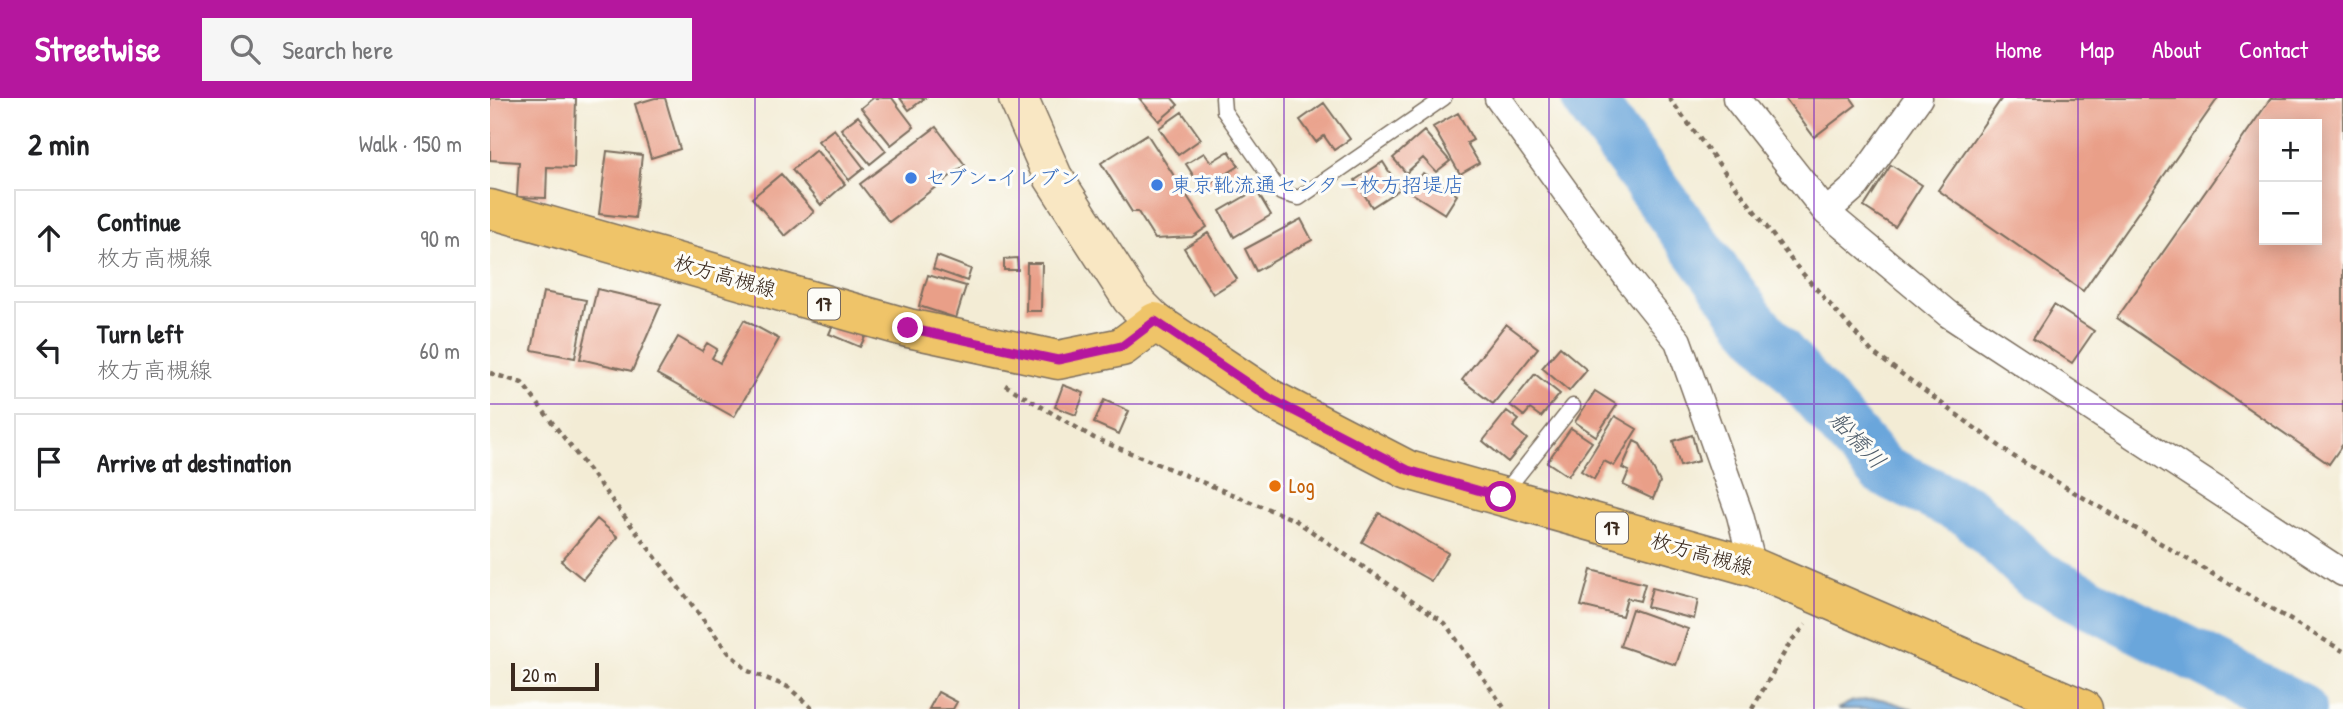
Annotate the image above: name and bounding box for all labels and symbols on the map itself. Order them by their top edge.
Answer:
place label: セブン-イレブン [925,163,1080,192]
marker: セブン-イレブン [903,170,919,186]
place label: 東京靴流通センター枚方招堤店 [1171,170,1464,199]
marker: 東京靴流通センター枚方招堤店 [1149,177,1165,193]
street label: 枚方高槻線 [671,247,780,304]
road number: 17 [808,288,840,320]
route end [892,312,923,343]
water label: 船橋川 [1824,404,1893,475]
place label: Log [1289,471,1315,500]
marker: Log [1267,478,1283,494]
route start [1485,481,1516,512]
road number: 17 [1596,512,1628,544]
street label: 枚方高槻線 [1648,525,1757,582]
scale bar [511,660,598,692]

